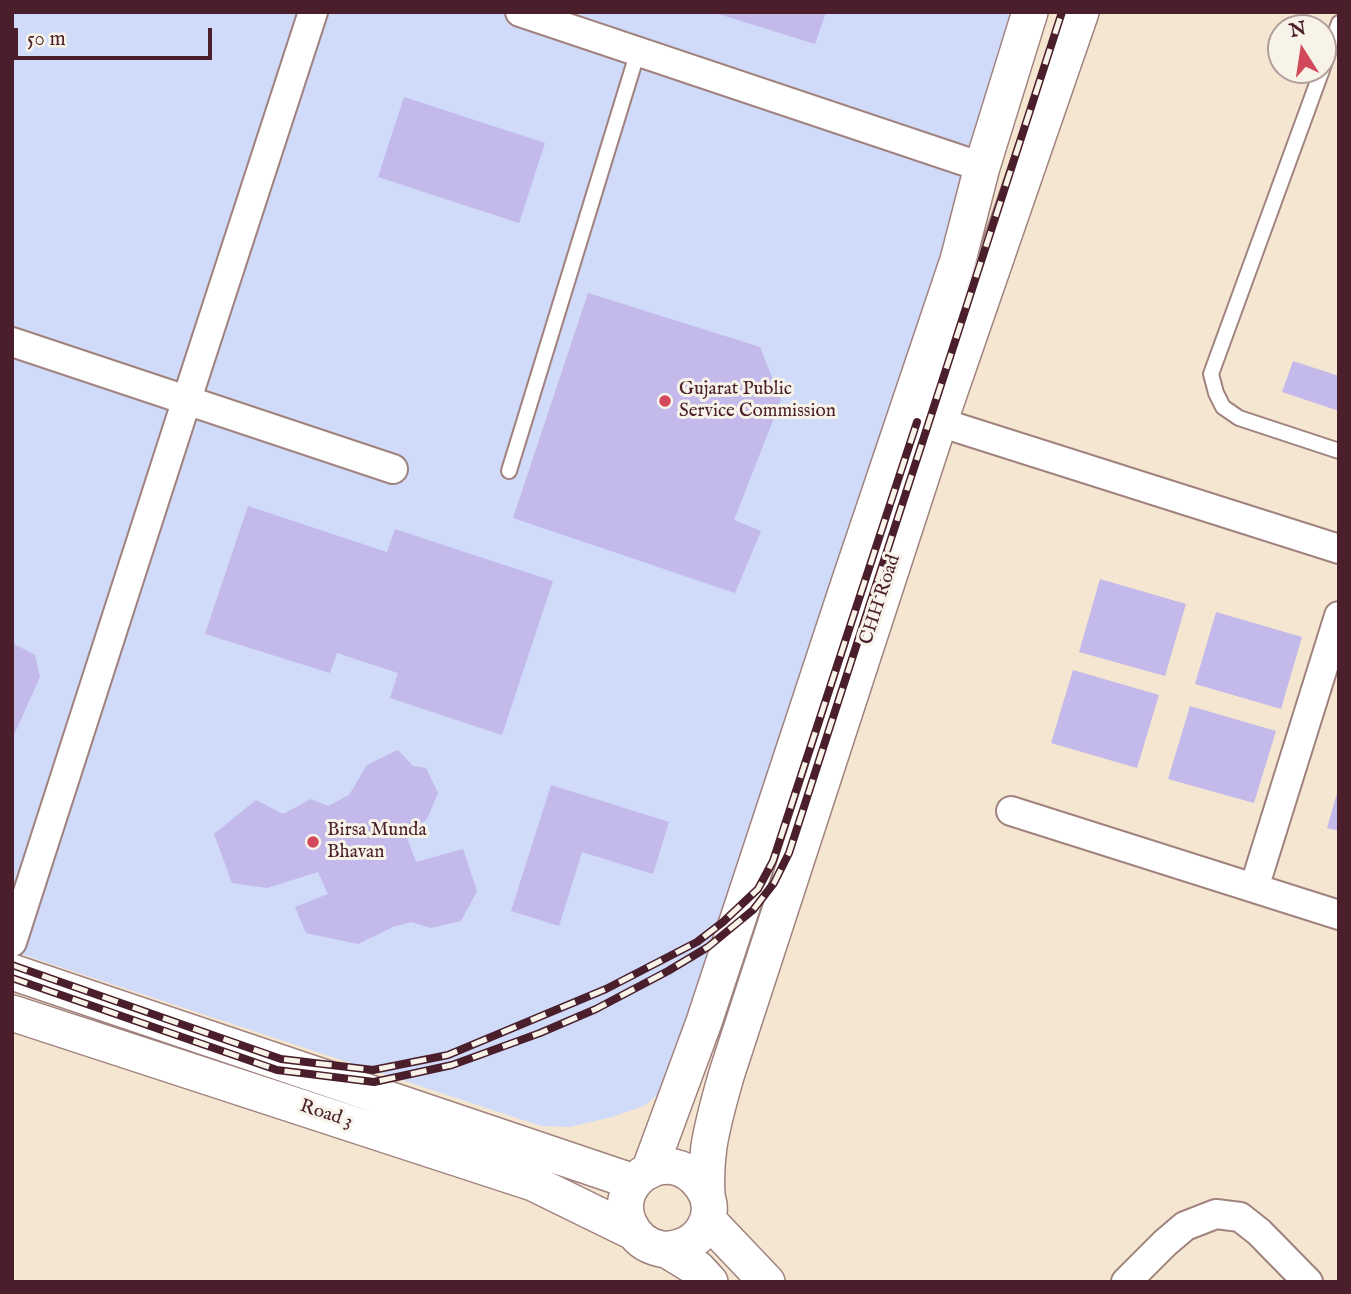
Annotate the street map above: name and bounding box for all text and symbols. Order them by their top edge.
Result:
scale bar [18,14,215,58]
north arrow [1267,14,1337,84]
text: N [1288,17,1309,44]
text: 50 m [27,26,66,53]
place label: Gujarat Public Service Commission [679,379,836,423]
marker: Gujarat Public Service Commission [657,393,673,409]
street label: CHH Road [856,552,906,648]
place label: Birsa Munda Bhavan [327,820,427,864]
marker: Birsa Munda Bhavan [305,834,321,850]
street label: Road 3 [297,1096,355,1134]

